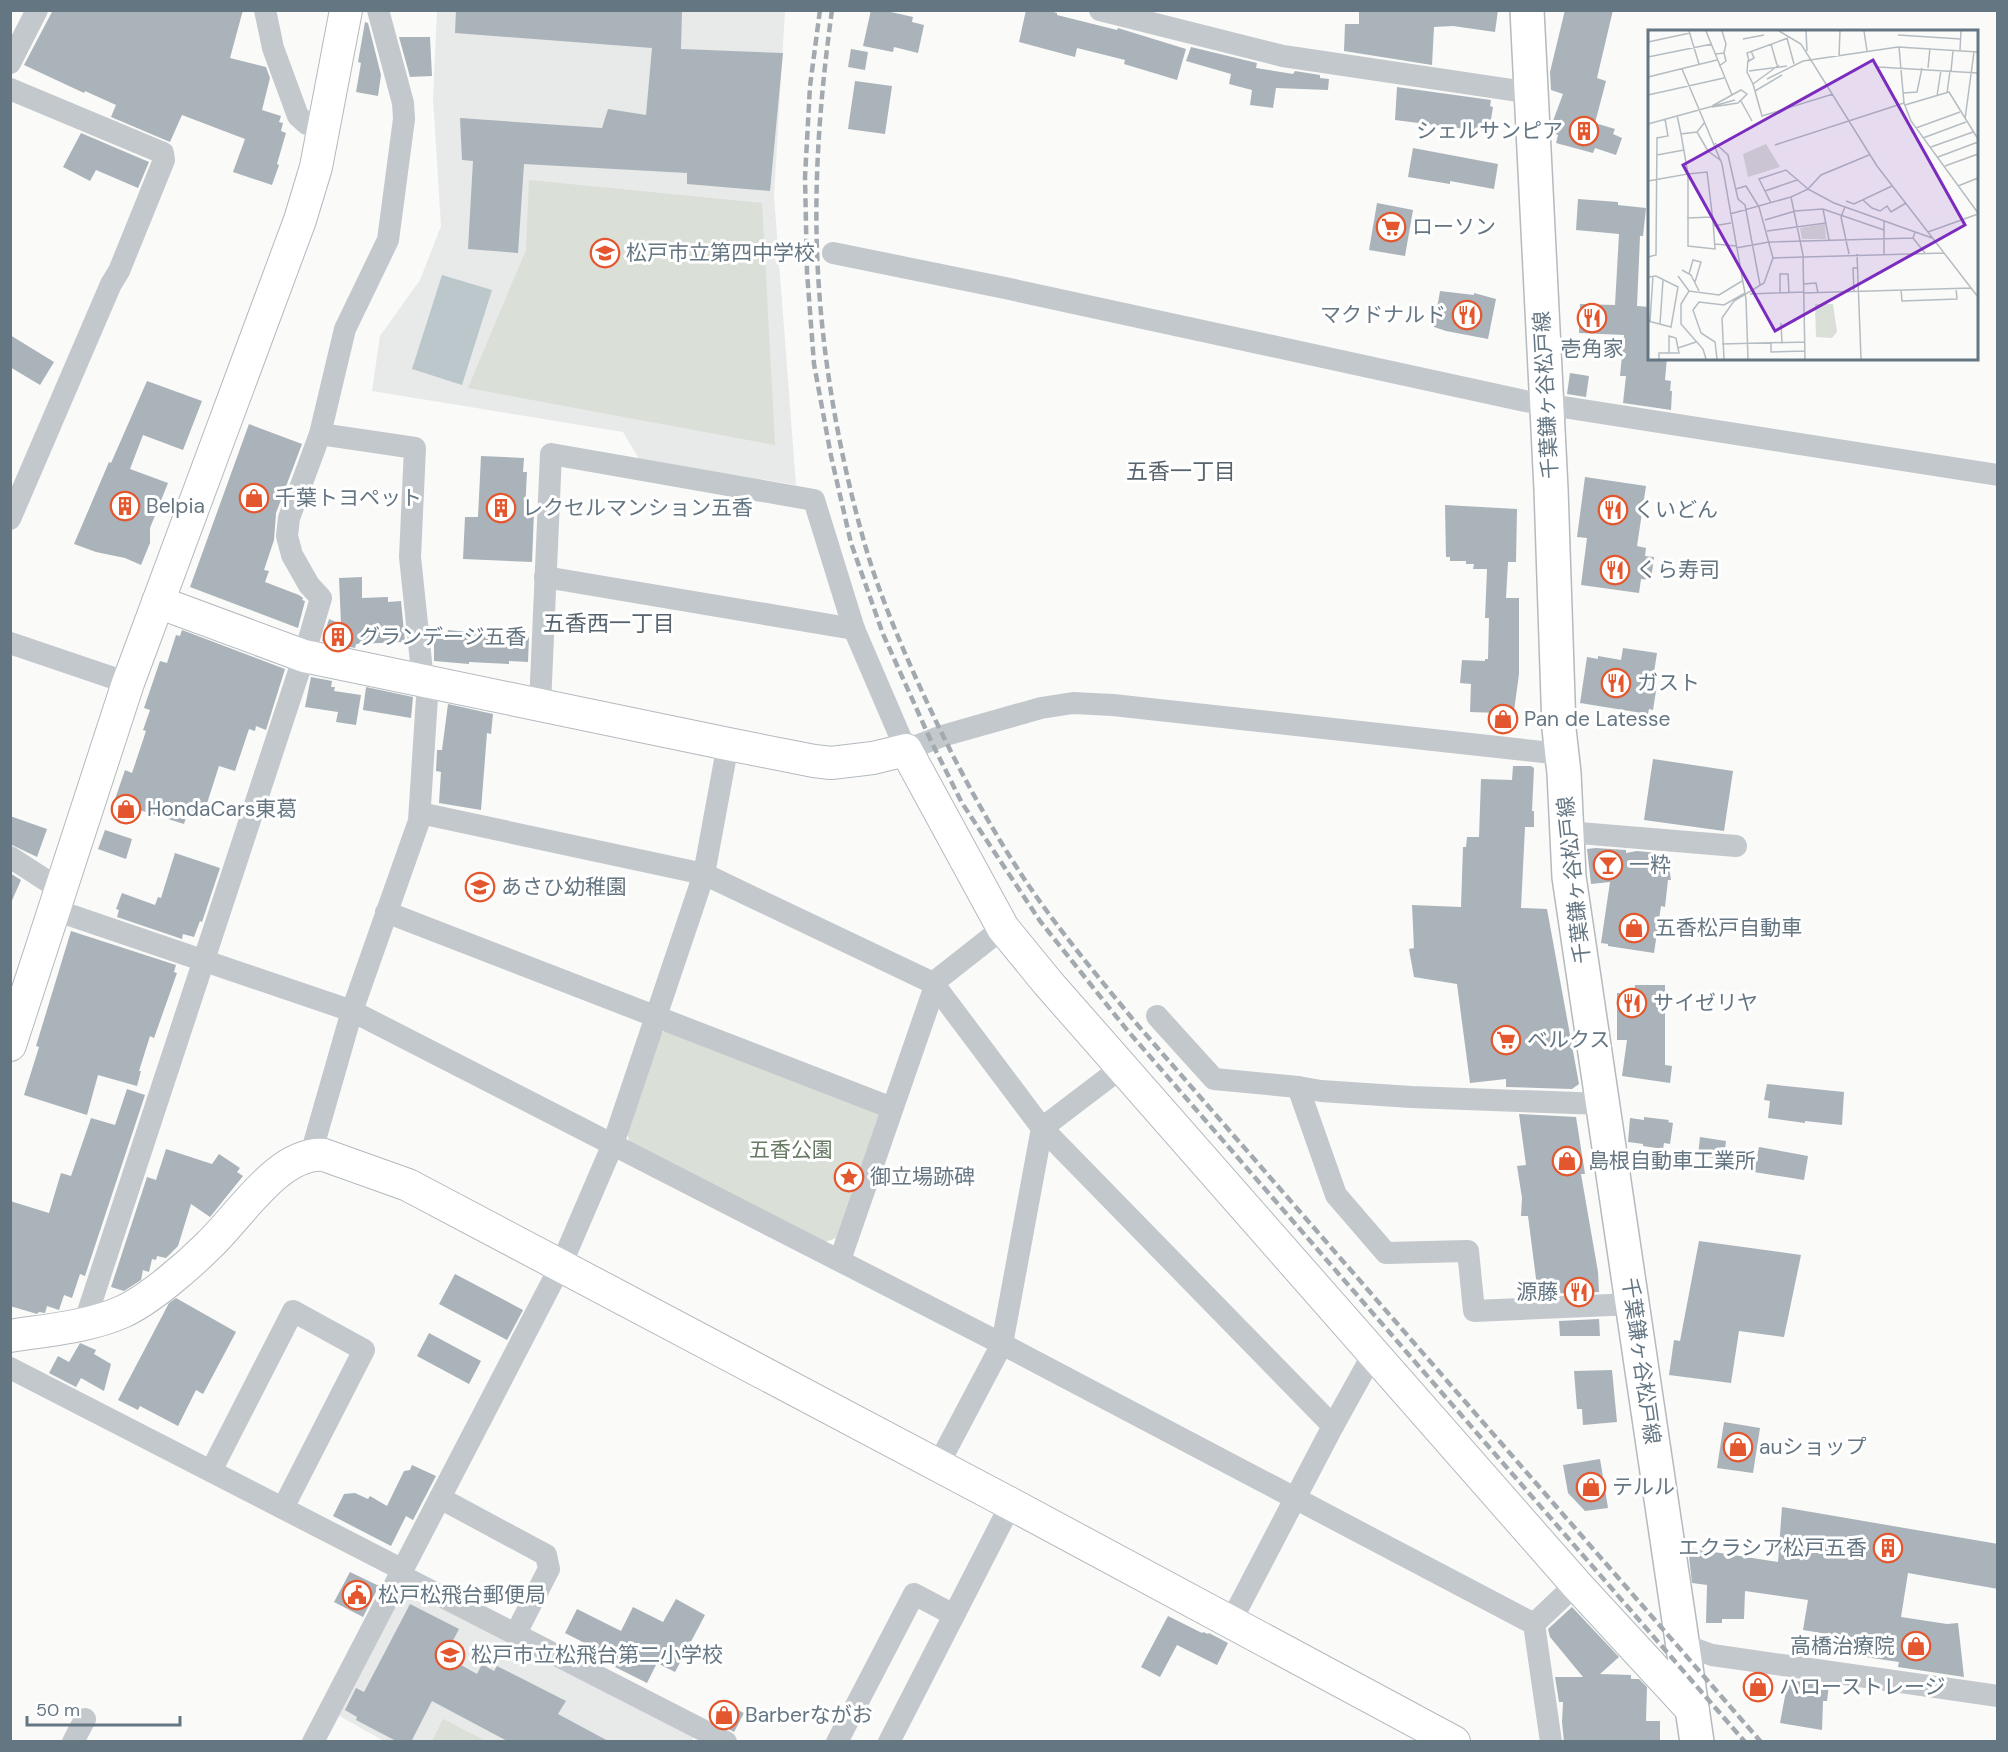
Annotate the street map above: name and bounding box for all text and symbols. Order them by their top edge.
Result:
inset map [1648,30,1978,360]
building icon: シェルサンピア [1568,115,1600,147]
place label: シェルサンピア [1416,117,1563,145]
supermarket icon: ローソン [1375,211,1407,243]
place label: ローソン [1412,213,1496,241]
school or university icon: 松戸市立第四中学校 [589,237,621,269]
place label: 松戸市立第四中学校 [626,239,815,267]
restaurant icon: マクドナルド [1451,299,1483,331]
place label: マクドナルド [1320,301,1446,329]
restaurant icon: 壱角家 [1576,302,1608,334]
street label: 千葉鎌ヶ谷松戸線 [1528,310,1564,480]
place label: 壱角家 [1561,335,1624,363]
district label: 五香一丁目 [1126,457,1236,486]
shop icon: 千葉トヨペット [238,482,270,514]
place label: 千葉トヨペット [275,484,422,512]
building icon: Belpia [109,490,141,522]
place label: Belpia [146,492,205,520]
building icon: レクセルマンション五香 [485,492,517,524]
place label: レクセルマンション五香 [522,494,753,522]
restaurant icon: くいどん [1597,494,1629,526]
place label: くいどん [1634,496,1718,524]
restaurant icon: くら寿司 [1599,554,1631,586]
place label: くら寿司 [1636,556,1720,584]
district label: 五香西一丁目 [543,609,675,638]
building icon: グランデージ五香 [322,621,354,653]
place label: グランデージ五香 [359,623,527,651]
restaurant icon: ガスト [1600,667,1632,699]
place label: ガスト [1637,669,1700,697]
shop icon: Pan de Latesse [1487,703,1519,735]
place label: Pan de Latesse [1524,705,1671,733]
shop icon: HondaCars東葛 [110,793,142,825]
place label: HondaCars東葛 [147,795,297,823]
street label: 千葉鎌ヶ谷松戸線 [1551,795,1597,965]
bar icon: 一粋 [1592,849,1624,881]
place label: 一粋 [1629,851,1671,879]
school or university icon: あさひ幼稚園 [464,871,496,903]
place label: あさひ幼稚園 [501,873,627,901]
shop icon: 五香松戸自動車 [1618,912,1650,944]
place label: 五香松戸自動車 [1655,914,1802,942]
restaurant icon: サイゼリヤ [1616,987,1648,1019]
place label: サイゼリヤ [1653,989,1758,1017]
supermarket icon: ベルクス [1490,1024,1522,1056]
place label: ベルクス [1527,1026,1610,1054]
park label: 五香公園 [749,1136,833,1164]
shop icon: 島根自動車工業所 [1551,1145,1583,1177]
place label: 島根自動車工業所 [1588,1147,1756,1175]
place icon: 御立場跡碑 [833,1161,865,1193]
place label: 御立場跡碑 [870,1163,975,1191]
restaurant icon: 源藤 [1563,1276,1595,1308]
street label: 千葉鎌ヶ谷松戸線 [1615,1276,1667,1446]
place label: 源藤 [1516,1278,1558,1306]
shop icon: auショップ [1722,1431,1754,1463]
place label: auショップ [1759,1433,1866,1461]
shop icon: テルル [1575,1471,1607,1503]
place label: テルル [1612,1473,1675,1501]
building icon: エクラシア松戸五香 [1872,1532,1904,1564]
place label: エクラシア松戸五香 [1678,1534,1867,1562]
public building icon: 松戸松飛台郵便局 [341,1579,373,1611]
place label: 松戸松飛台郵便局 [378,1581,546,1609]
shop icon: 高橋治療院 [1900,1630,1932,1662]
place label: 高橋治療院 [1790,1632,1895,1660]
school or university icon: 松戸市立松飛台第二小学校 [434,1639,466,1671]
place label: 松戸市立松飛台第二小学校 [471,1641,723,1669]
shop icon: ハローストレージ [1742,1671,1774,1703]
place label: ハローストレージ [1779,1673,1946,1701]
scale bar [27,1689,180,1727]
text: 50 m [36,1698,80,1722]
shop icon: Barberながお [708,1699,740,1731]
place label: Barberながお [745,1701,873,1729]

